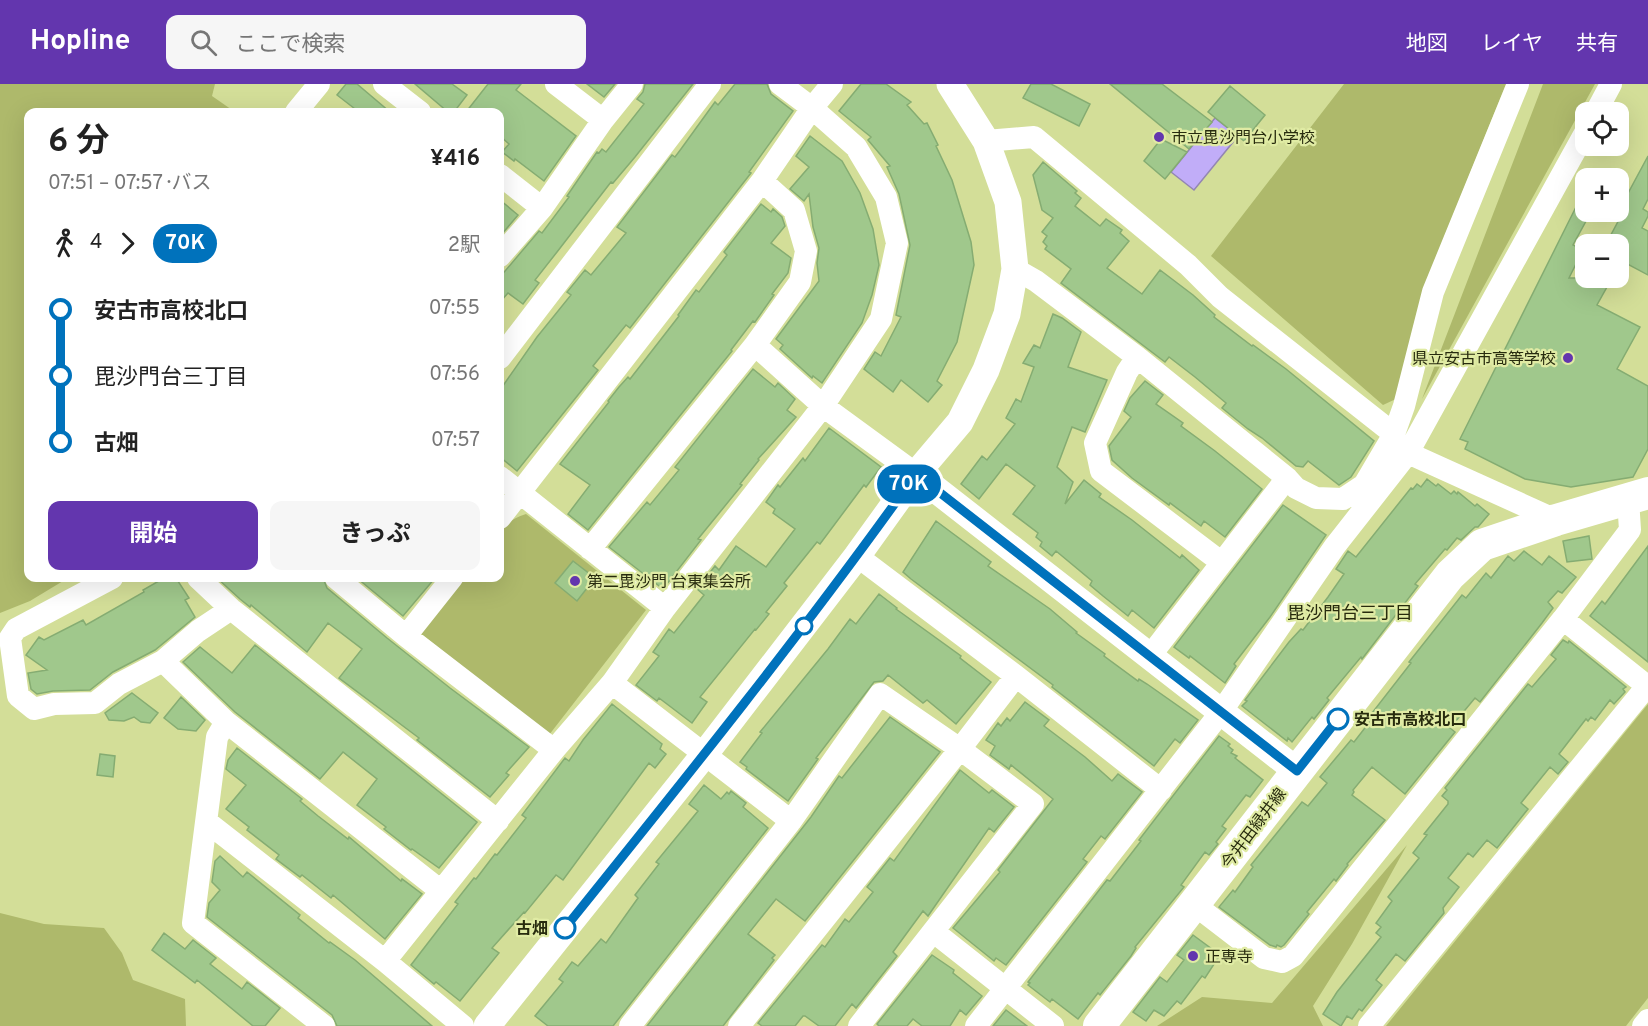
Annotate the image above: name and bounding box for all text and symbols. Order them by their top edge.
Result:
search box [166,15,586,69]
text: Hopline [30,24,130,60]
icon: search [187,26,220,59]
text: 地図 [1406,31,1448,58]
text: レイヤ [1481,31,1543,58]
text: 共有 [1576,31,1618,58]
text: ここで検索 [235,32,345,59]
map controls [1575,102,1629,288]
button: locate [1575,102,1629,156]
text: 6 分 [48,122,110,164]
place label: 市立毘沙門台小学校 [1171,129,1315,149]
marker: 市立毘沙門台小学校 [1152,130,1166,144]
text: ¥416 [430,146,480,173]
button: + [1575,168,1629,222]
text: 07:51 – 07:57 · バス [48,171,212,197]
icon: walk [48,227,81,260]
icon: forward [111,227,144,260]
text: 4 [90,230,102,256]
text: 70K [165,230,205,257]
text: 2駅 [448,233,480,259]
button: − [1575,234,1629,288]
text: 07:55 [429,296,480,322]
text: 安古市高校北口 [94,299,248,326]
place label: 県立安古市高等学校 [1412,350,1556,370]
marker: 県立安古市高等学校 [1561,351,1575,365]
text: 07:56 [429,362,480,388]
text: 毘沙門台三丁目 [94,365,248,392]
text: 07:57 [431,428,480,454]
text: 古畑 [94,431,138,458]
line badge: 70K [874,464,944,504]
text: 70K [889,471,929,498]
button: 開始 [48,501,258,570]
button: きっぷ [270,501,480,570]
place label: 第二毘沙門 台東集会所 [587,573,751,593]
marker: 第二毘沙門 台東集会所 [568,574,582,588]
district label: 毘沙門台三丁目 [1287,603,1413,626]
unlabelled marker [795,617,813,635]
marker: 安古市高校北口 [1327,708,1349,730]
place label: 安古市高校北口 [1354,711,1466,731]
street label: 今井田緑井線 [1218,785,1291,874]
marker: 古畑 [554,917,576,939]
place label: 古畑 [516,920,548,940]
place label: 正専寺 [1205,948,1253,968]
marker: 正専寺 [1186,949,1200,963]

